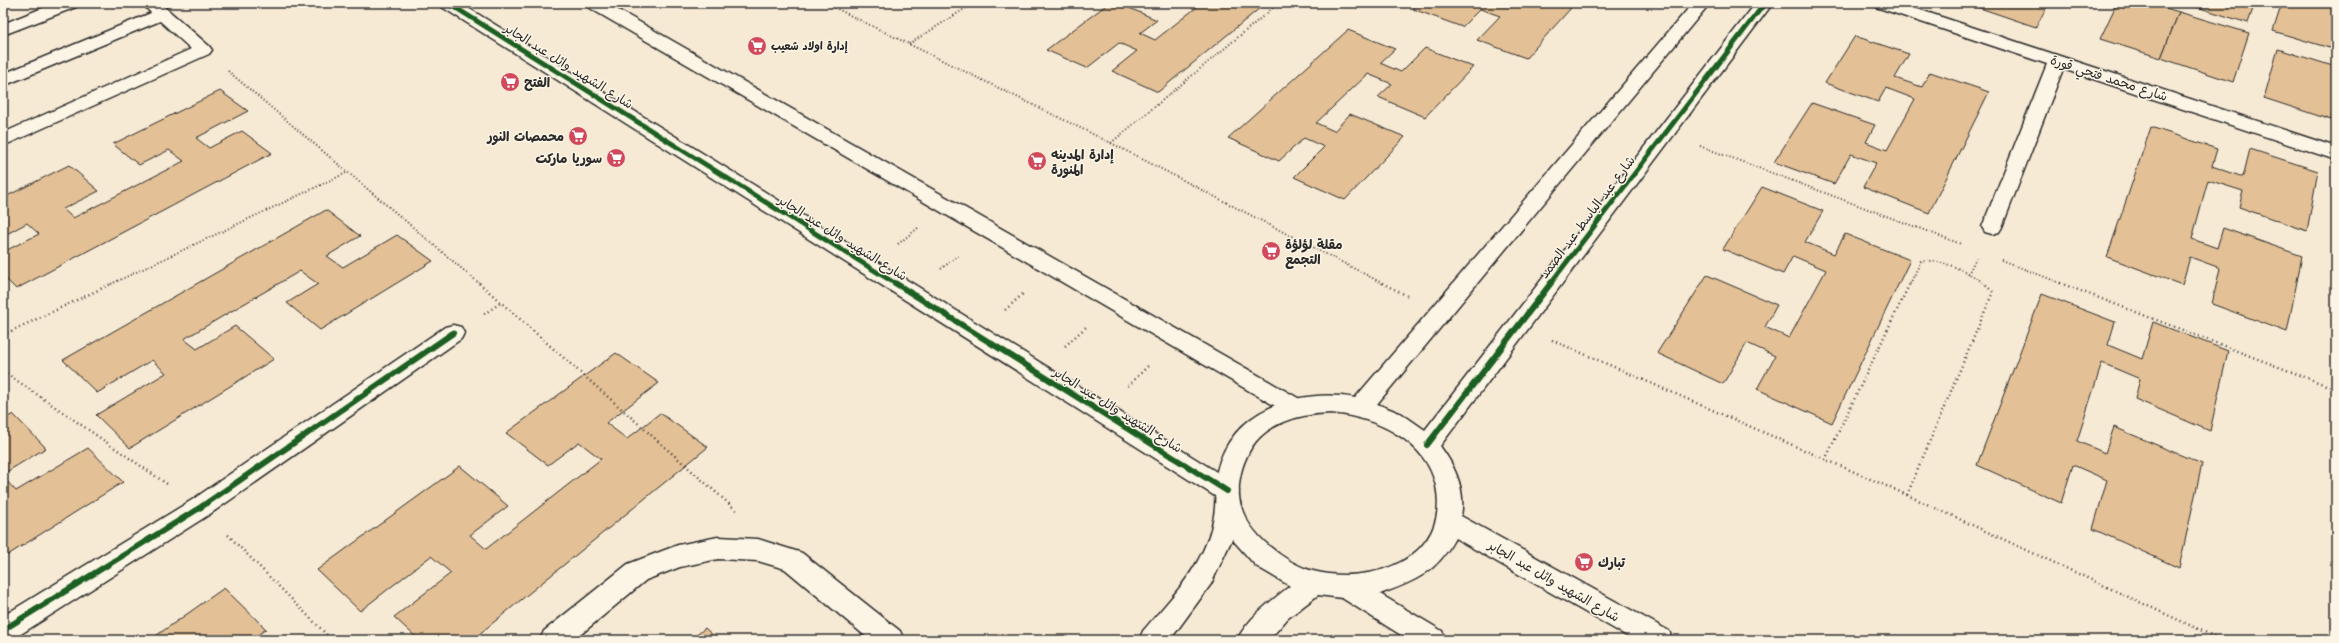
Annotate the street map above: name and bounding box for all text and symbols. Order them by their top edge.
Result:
street label: شارع الشهيد وائل عبد الجابر [500,20,636,113]
supermarket icon: إدارة اولاد شعيب [746,35,768,57]
place label: إدارة اولاد شعيب [771,40,848,54]
street label: شارع محمد فتحي قورة [2047,52,2169,108]
supermarket icon: الفتح [499,71,521,93]
place label: الفتح [524,75,550,91]
supermarket icon: محمصات النور [567,125,589,147]
place label: محمصات النور [487,129,564,146]
supermarket icon: سوريا ماركت [605,147,627,169]
place label: إدارة المدينه المنورة [1051,147,1114,179]
supermarket icon: إدارة المدينه المنورة [1026,150,1048,172]
place label: سوريا ماركت [535,151,602,167]
street label: شارع عبد الباسط عبد الصمد [1536,153,1639,282]
street label: شارع الشهيد وائل عبد الجابر [774,192,910,285]
place label: مقلة لؤلؤة التجمع [1285,237,1343,269]
supermarket icon: مقلة لؤلؤة التجمع [1260,240,1282,262]
street label: شارع الشهيد وائل عبد الجابر [1049,364,1185,457]
street label: شارع الشهيد وائل عبد الجابر [1484,537,1622,626]
supermarket icon: تبارك [1573,551,1595,573]
place label: تبارك [1598,555,1626,571]

